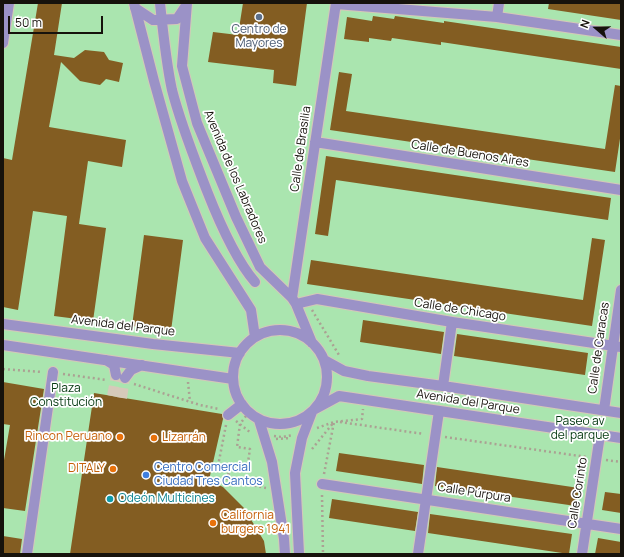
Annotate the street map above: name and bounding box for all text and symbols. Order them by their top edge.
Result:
scale bar [10,8,105,34]
north arrow [576,8,616,48]
marker: Centro de Mayores [254,12,264,22]
text: 50 m [15,14,42,31]
text: N [576,17,593,30]
place label: Centro de Mayores [231,23,287,51]
street label: Calle de Brasilia [288,105,314,193]
street label: Avenida de los Labradores [200,108,270,246]
street label: Calle de Buenos Aires [410,138,530,170]
street label: Calle de Chicago [413,296,507,324]
street label: Calle de Caracas [585,301,613,395]
street label: Avenida del Parque [70,312,176,340]
park label: Plaza Constitución [30,382,102,410]
street label: Avenida del Parque [415,387,521,417]
park label: Paseo av del parque [551,415,609,443]
place label: Rincon Peruano [25,430,112,444]
place label: Lizarrán [162,431,206,445]
marker: Rincon Peruano [115,432,125,442]
marker: Lizarrán [149,433,159,443]
street label: Calle Corinto [565,456,591,530]
place label: Centro Comercial Ciudad Tres Cantos [154,461,263,489]
place label: DITALY [68,462,105,476]
marker: DITALY [108,464,118,474]
marker: Centro Comercial Ciudad Tres Cantos [141,470,151,480]
street label: Calle Púrpura [436,480,512,506]
place label: Odeón Multicines [118,492,215,506]
marker: Odeón Multicines [105,494,115,504]
place label: California burgers 1941 [221,509,290,537]
marker: California burgers 1941 [208,518,218,528]

